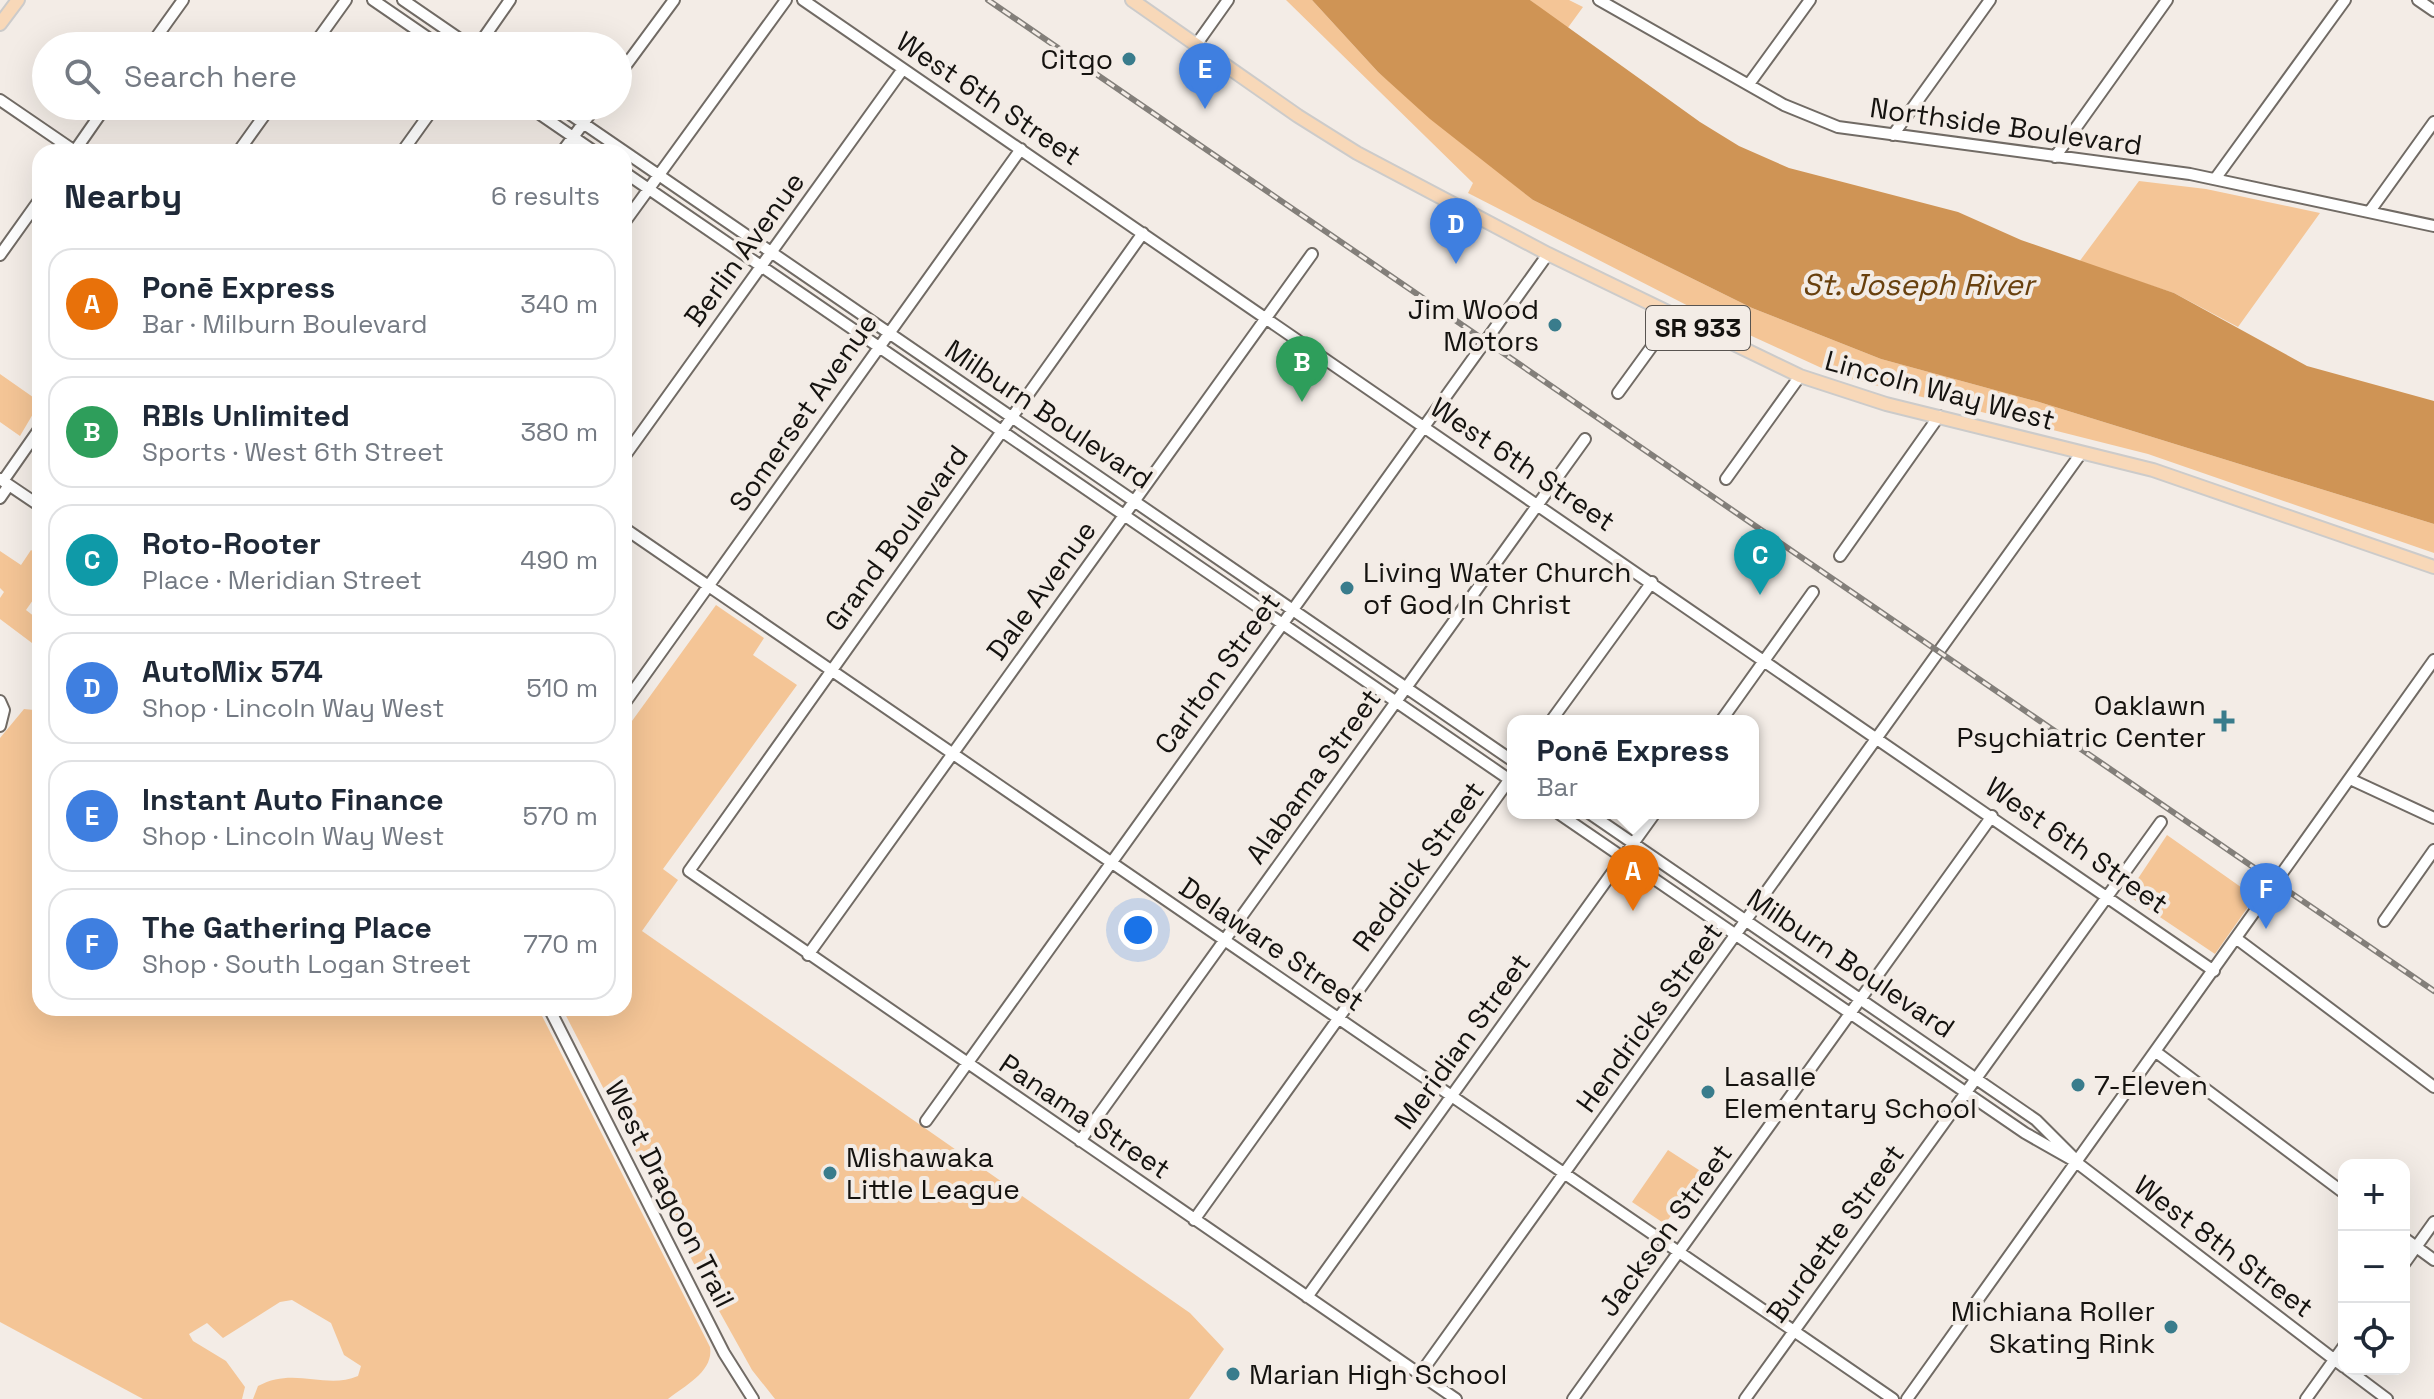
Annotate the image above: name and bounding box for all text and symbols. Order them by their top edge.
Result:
street label: West 6th Street [890,23,1088,173]
search box [32,32,632,120]
place label: Citgo [1041,41,1113,77]
pin: E [1179,43,1231,109]
marker: Citgo [1120,50,1138,68]
icon: search [60,54,104,98]
text: Search here [124,57,297,96]
street label: Northside Boulevard [1868,89,2144,163]
street label: Berlin Avenue [676,165,812,333]
text: Nearby [64,175,182,218]
text: 6 results [491,179,600,213]
pin: D [1430,198,1482,264]
water label: St. Joseph River [1802,265,2037,304]
text: Ponē Express [142,268,335,307]
text: A [84,287,100,321]
text: 340 m [520,287,598,321]
place label: Jim Wood Motors [1408,291,1539,359]
street label: Somerset Avenue [721,306,885,518]
road number: SR 933 [1646,306,1750,350]
text: Bar · Milburn Boulevard [142,307,428,341]
marker: Jim Wood Motors [1546,316,1564,334]
street label: Milburn Boulevard [938,331,1160,497]
pin: B [1276,336,1328,402]
street label: Lincoln Way West [1821,342,2059,438]
street label: West 6th Street [1424,389,1622,539]
text: RBIs Unlimited [142,396,350,435]
text: B [83,415,101,449]
text: 380 m [520,415,598,449]
text: Sports · West 6th Street [142,435,444,469]
street label: Grand Boulevard [816,438,976,638]
street label: Dale Avenue [978,513,1104,667]
text: Roto-Rooter [142,524,321,563]
pin: C [1734,529,1786,595]
text: C [84,543,100,577]
text: 490 m [520,543,598,577]
place label: Living Water Church of God In Christ [1363,554,1631,622]
text: Place · Meridian Street [142,563,422,597]
marker: Living Water Church of God In Christ [1338,579,1356,597]
street label: Carlton Street [1146,585,1288,761]
text: AutoMix 574 [142,652,323,691]
text: D [83,671,101,705]
text: 510 m [526,671,598,705]
street label: Alabama Street [1237,681,1389,871]
place label: Oaklawn Psychiatric Center [1957,687,2206,755]
text: Shop · Lincoln Way West [142,691,445,725]
marker: Oaklawn Psychiatric Center [2213,710,2235,732]
popup [1507,715,1759,819]
text: Ponē Express [1536,731,1730,770]
street label: West 6th Street [1979,769,2175,921]
text: Bar [1536,770,1578,804]
street label: Reddick Street [1344,774,1492,958]
text: Instant Auto Finance [142,780,444,819]
text: E [85,799,99,833]
text: 570 m [523,799,598,833]
text: Shop · Lincoln Way West [142,819,445,853]
pin: A [1607,845,1659,911]
pin: F [2240,863,2292,929]
street label: Delaware Street [1173,869,1371,1019]
street label: Milburn Boulevard [1740,880,1962,1046]
text: The Gathering Place [142,908,432,947]
your location [1118,910,1158,950]
street label: Hendricks Street [1568,915,1730,1119]
text: F [85,927,99,961]
text: 770 m [523,927,598,961]
street label: Meridian Street [1386,946,1538,1136]
text: Shop · South Logan Street [142,947,471,981]
street label: Panama Street [993,1045,1177,1187]
place label: Lasalle Elementary School [1724,1058,1977,1126]
place label: 7-Eleven [2094,1067,2208,1103]
street label: West Dragoon Trail [597,1074,743,1314]
marker: 7-Eleven [2069,1076,2087,1094]
marker: Lasalle Elementary School [1699,1083,1717,1101]
street label: Jackson Street [1590,1136,1740,1324]
street label: Burdette Street [1758,1137,1912,1329]
place label: Mishawaka Little League [846,1139,1020,1207]
map controls [2338,1159,2410,1375]
button: + [2338,1159,2410,1231]
marker: Mishawaka Little League [821,1164,839,1182]
street label: West 8th Street [2127,1167,2321,1325]
button: − [2338,1231,2410,1303]
place label: Michiana Roller Skating Rink [1951,1293,2155,1361]
button: locate [2338,1303,2410,1375]
marker: Michiana Roller Skating Rink [2162,1318,2180,1336]
place label: Marian High School [1249,1356,1507,1392]
marker: Marian High School [1224,1365,1242,1383]

